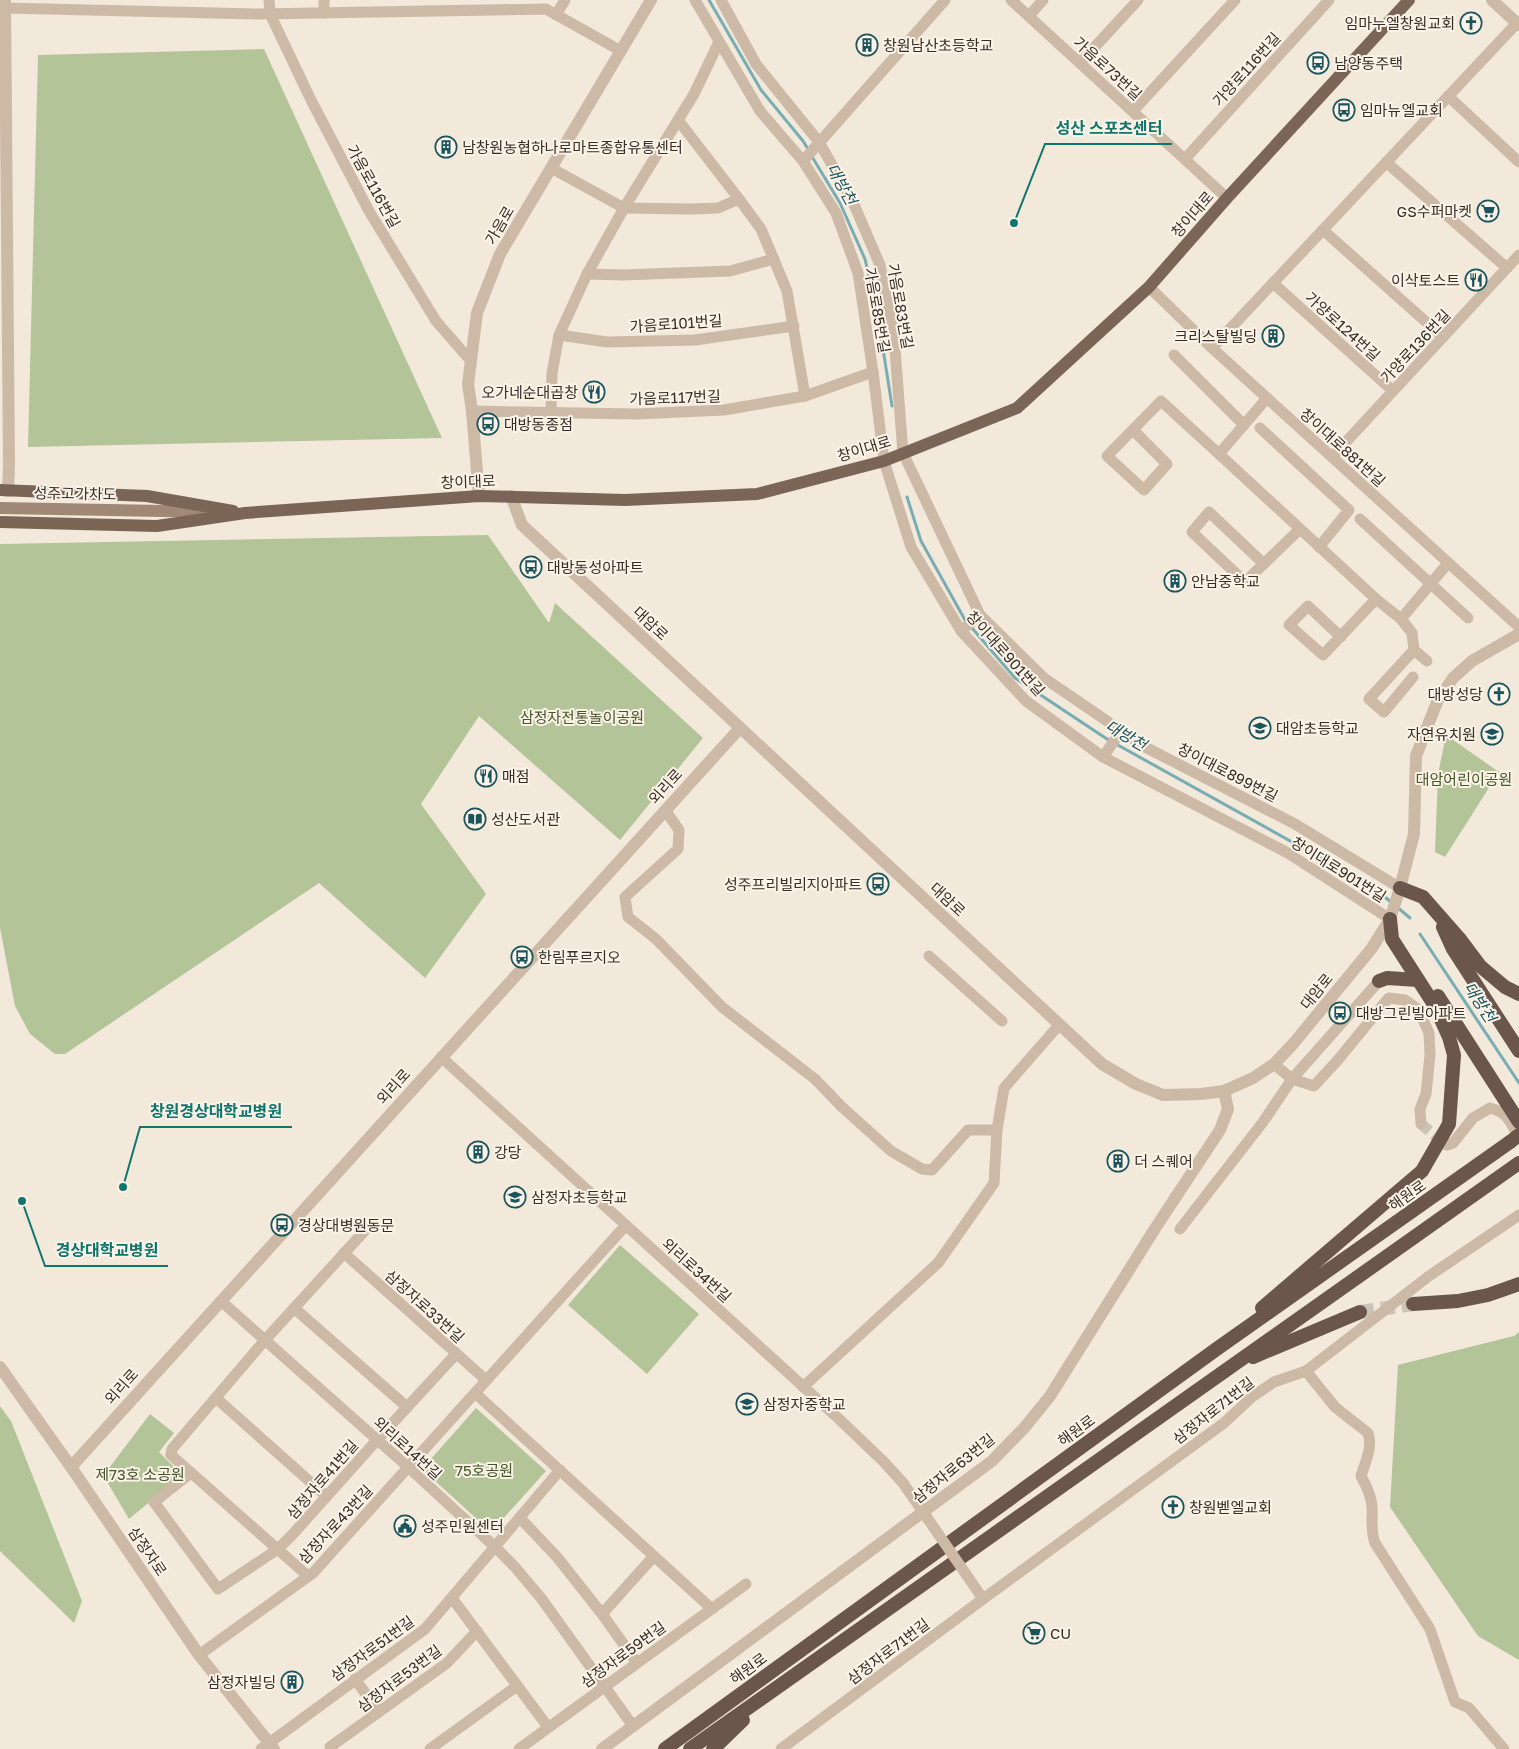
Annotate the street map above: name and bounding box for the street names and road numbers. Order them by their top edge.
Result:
street label: 가양로116번길 [1208,29,1284,109]
street label: 가음로73번길 [1070,33,1146,103]
street label: 가음로116번길 [344,141,404,231]
street label: 창이대로 [1167,187,1217,241]
street label: 가음로 [481,203,517,247]
street label: 가음로83번길 [885,262,917,350]
street label: 가음로85번길 [862,266,894,354]
street label: 가양로124번길 [1302,288,1384,364]
street label: 가양로136번길 [1376,305,1454,387]
street label: 가음로101번길 [629,311,723,335]
street label: 가음로117번길 [629,386,721,408]
street label: 창이대로881번길 [1297,404,1389,490]
street label: 창이대로 [835,431,893,465]
street label: 창이대로 [440,471,496,491]
street label: 성주고가차도 [33,483,117,503]
street label: 대암로 [630,602,672,644]
street label: 창이대로901번길 [963,607,1049,699]
street label: 창이대로899번길 [1175,739,1281,805]
street label: 외리로 [644,765,686,807]
street label: 창이대로901번길 [1288,833,1390,905]
street label: 대암로 [927,878,969,920]
street label: 대암로 [1296,969,1336,1013]
street label: 외리로 [372,1065,414,1107]
street label: 해원로 [1385,1176,1429,1214]
street label: 외리로34번길 [659,1234,735,1306]
street label: 삼정자로33번길 [382,1266,468,1346]
street label: 외리로 [100,1365,142,1407]
street label: 삼정자로71번길 [1169,1373,1257,1447]
street label: 해원로 [1054,1411,1098,1449]
street label: 외리로14번길 [370,1413,446,1483]
street label: 삼정자로63번길 [908,1429,998,1507]
street label: 삼정자로41번길 [283,1436,361,1522]
street label: 삼정자로43번길 [294,1481,376,1567]
street label: 삼정자로 [125,1523,171,1579]
street label: 삼정자로51번길 [327,1612,417,1684]
street label: 삼정자로71번길 [843,1614,933,1688]
street label: 삼정자로59번길 [577,1617,669,1691]
street label: 삼정자로53번길 [354,1641,444,1715]
street label: 해원로 [726,1649,770,1687]

